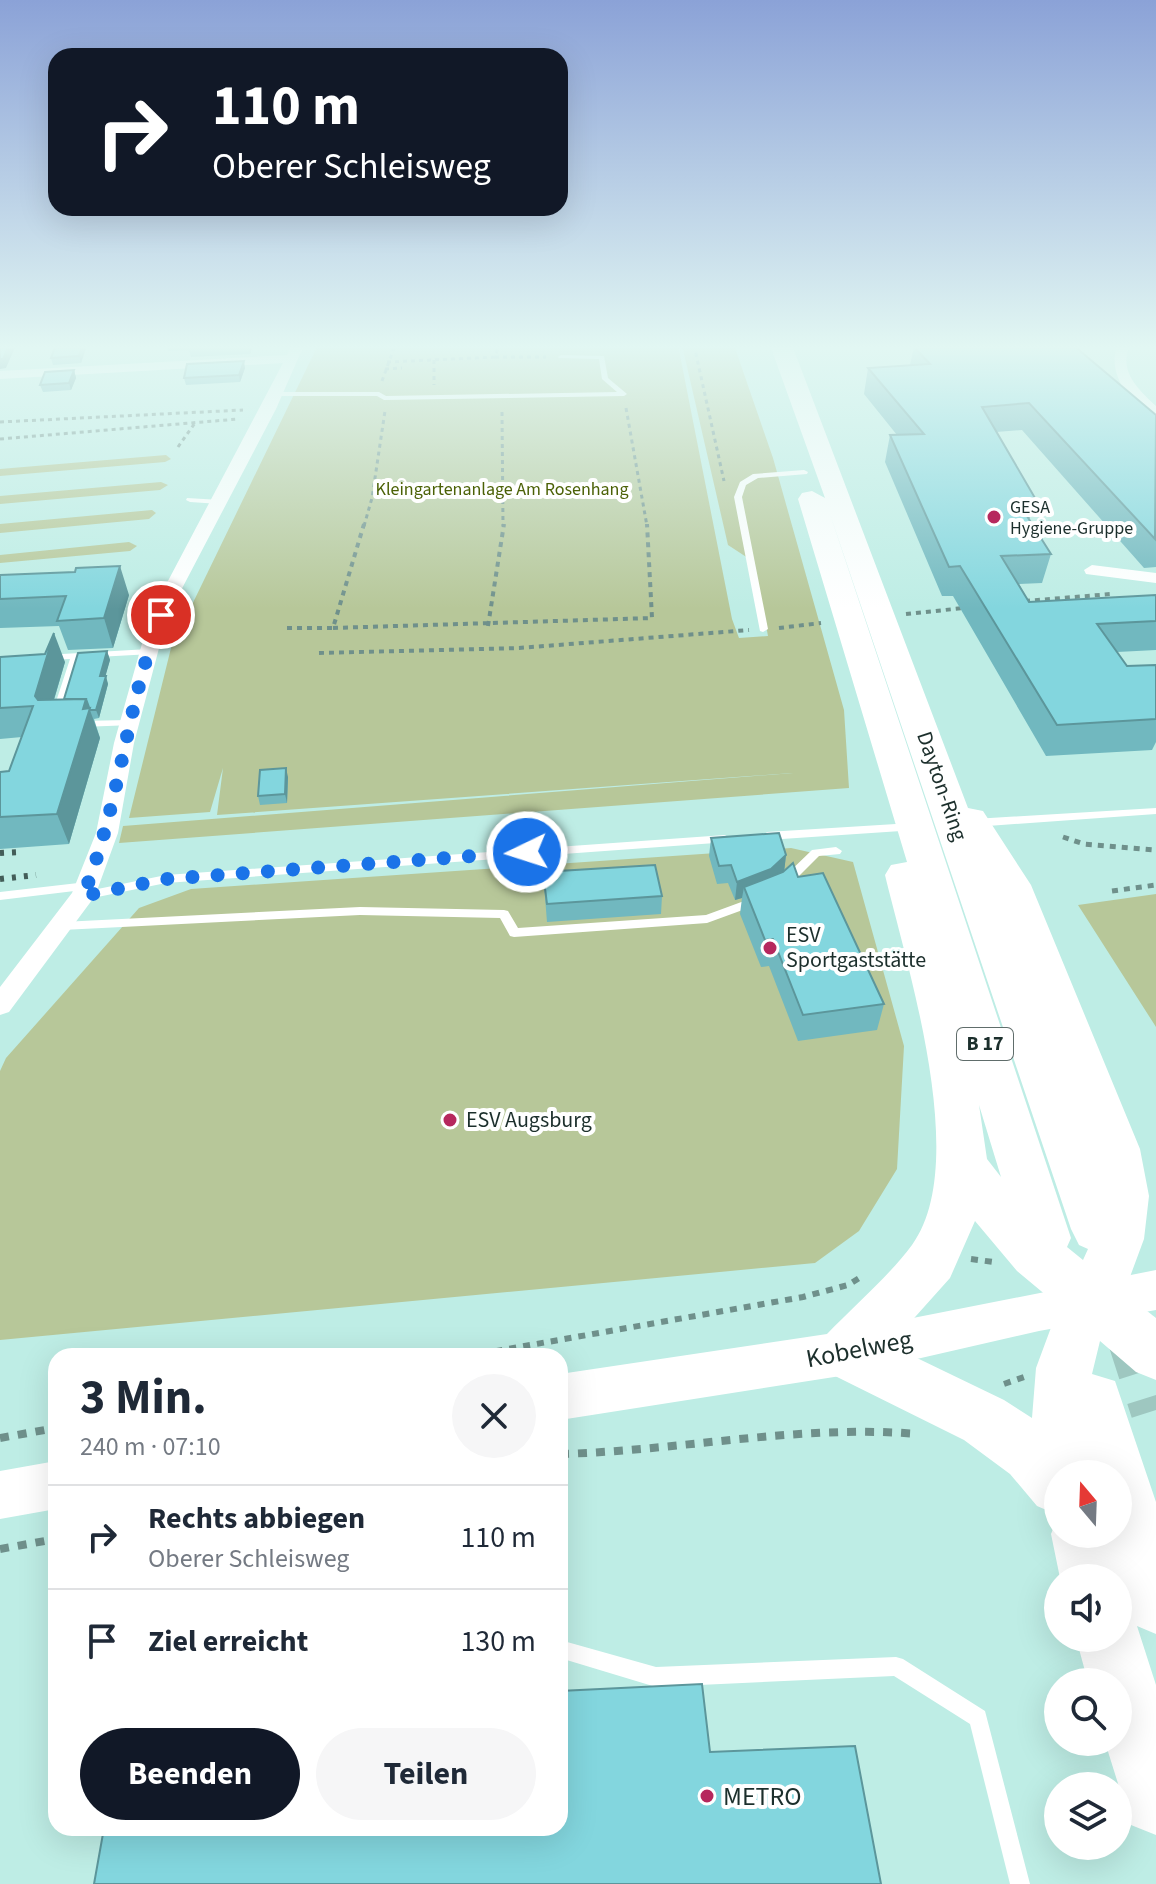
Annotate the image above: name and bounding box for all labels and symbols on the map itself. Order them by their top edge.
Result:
park label: Kleingartenanlage Am Rosenhang [375,477,629,502]
place label: GESA Hygiene-Gruppe [1010,495,1133,541]
marker: GESA Hygiene-Gruppe [985,508,1003,526]
pin [127,581,195,649]
street label: Dayton-Ring [908,727,976,845]
position arrow [485,810,569,894]
place label: ESV Sportgaststätte [786,919,926,976]
marker: ESV Sportgaststätte [761,939,779,957]
road number: B 17 [957,1028,1013,1060]
place label: ESV Augsburg [466,1104,592,1136]
marker: ESV Augsburg [441,1111,459,1129]
street label: Kobelweg [803,1321,915,1377]
north arrow [1044,1460,1132,1548]
place label: METRO [723,1778,802,1815]
marker: METRO [698,1787,716,1805]

